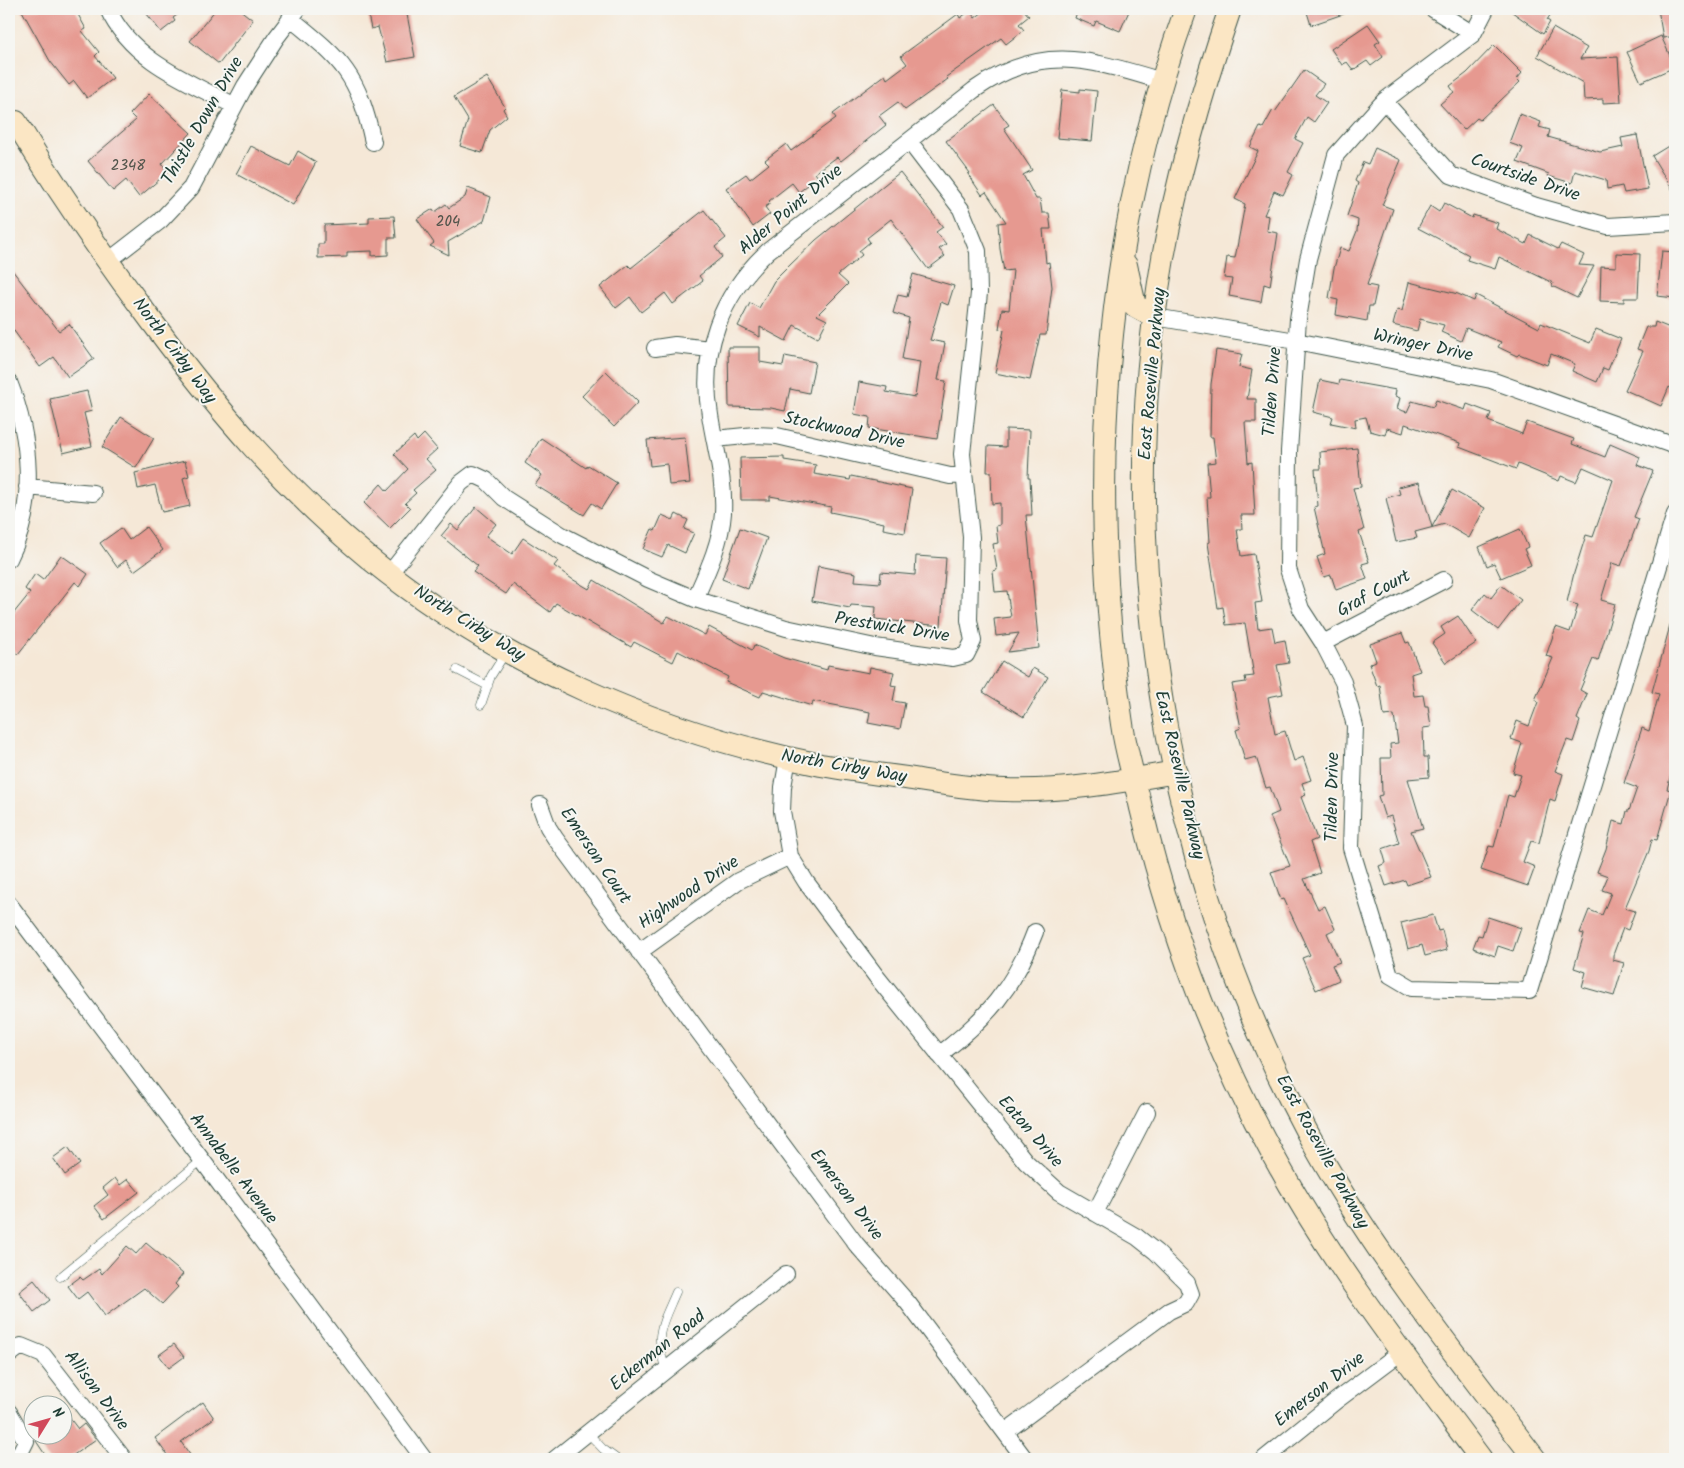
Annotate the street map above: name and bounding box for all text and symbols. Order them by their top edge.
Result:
street label: Thistle Down Drive [154,51,252,191]
street label: Courtside Drive [1466,146,1584,210]
house number: 2348 [111,154,146,178]
street label: Alder Point Drive [732,157,850,263]
house number: 204 [436,210,460,234]
street label: East Roseville Parkway [1131,286,1175,461]
street label: North Cirby Way [124,291,224,411]
street label: Wringer Drive [1370,321,1476,371]
street label: Tilden Drive [1255,346,1291,438]
street label: Stockwood Drive [781,404,907,458]
street label: Graf Court [1332,562,1417,626]
street label: North Cirby Way [407,578,531,670]
street label: Prestwick Drive [832,605,952,651]
street label: East Roseville Parkway [1145,688,1213,863]
street label: North Cirby Way [779,742,910,792]
street label: Tilden Drive [1318,752,1348,842]
street label: Emerson Court [552,801,639,911]
street label: Highwood Drive [633,848,745,938]
street label: East Roseville Parkway [1267,1069,1377,1235]
street label: Eaton Drive [990,1089,1070,1175]
street label: Annabelle Avenue [181,1107,285,1231]
street label: Emerson Drive [802,1143,890,1247]
street label: Eckerman Road [604,1302,713,1399]
street label: Allison Drive [56,1345,136,1437]
street label: Emerson Drive [1268,1345,1372,1435]
north arrow [22,1396,72,1446]
text: N [46,1403,69,1423]

